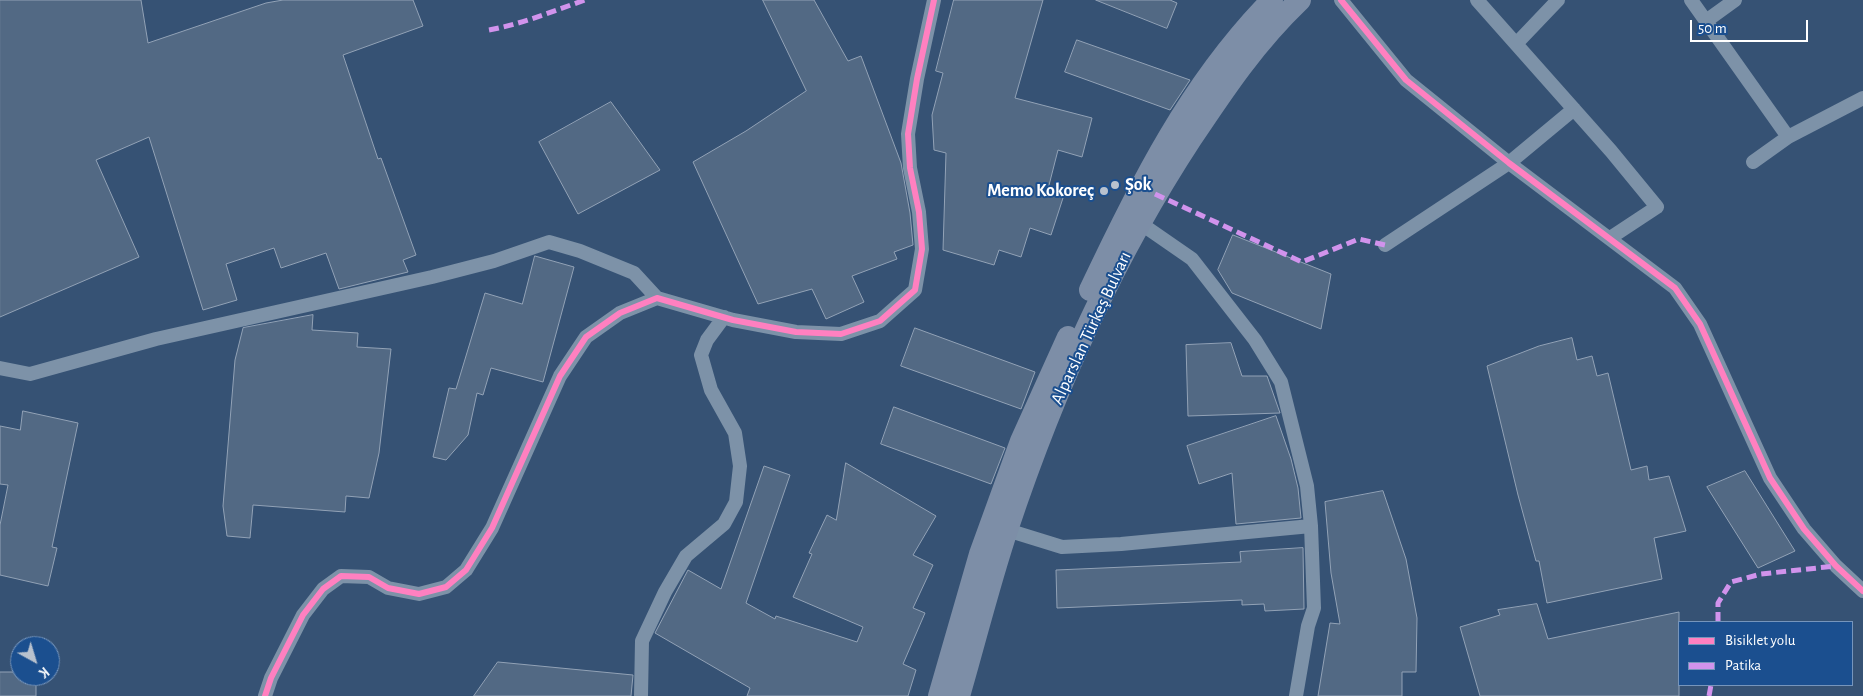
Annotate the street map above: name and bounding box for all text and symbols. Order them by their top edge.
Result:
scale bar [1693,10,1810,42]
text: 50 m [1698,21,1727,36]
place label: Şok [1125,174,1151,196]
marker: Şok [1109,179,1121,191]
place label: Memo Kokoreç [987,180,1094,202]
marker: Memo Kokoreç [1098,185,1110,197]
street label: Alparslan Türkeş Bulvarı [1046,248,1136,408]
legend [1678,621,1853,686]
text: Bisiklet yolu [1725,633,1796,648]
north arrow [10,636,60,686]
text: Patika [1725,658,1761,673]
text: K [36,664,51,680]

